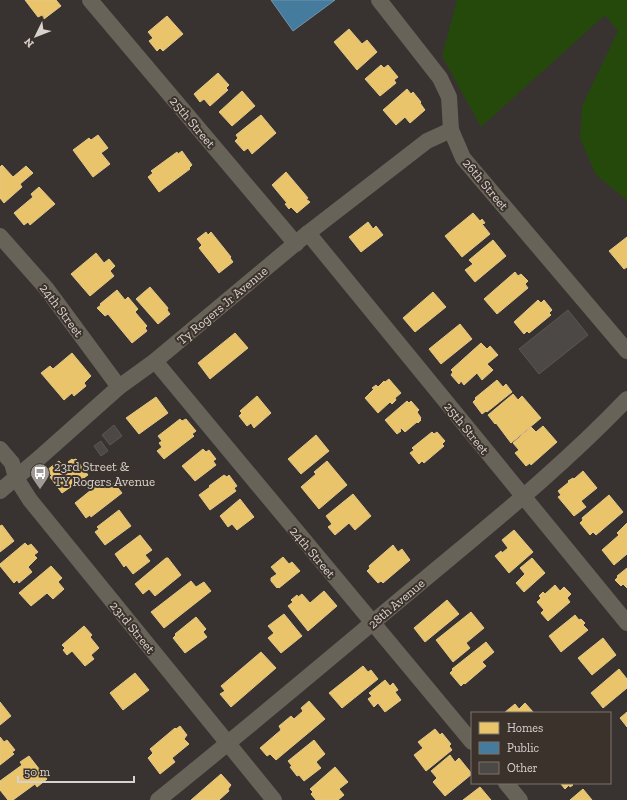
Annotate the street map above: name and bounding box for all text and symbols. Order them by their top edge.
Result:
north arrow [16,16,56,56]
text: N [21,35,37,50]
street label: 25th Street [167,94,219,151]
street label: 26th Street [460,155,512,213]
street label: Ty Rogers Jr Avenue [174,263,271,348]
street label: 24th Street [37,281,87,340]
street label: 25th Street [441,399,492,457]
place label: 23rd Street & TY Rogers Avenue [54,459,155,489]
bus stop icon: 23rd Street & TY Rogers Avenue [29,462,51,490]
street label: 24th Street [287,523,339,581]
street label: 28th Avenue [365,575,428,631]
street label: 23rd Street [107,598,158,657]
legend [471,712,611,784]
text: Homes [507,721,543,735]
text: Public [507,741,540,755]
scale bar [18,758,134,784]
text: Other [507,761,538,775]
text: 50 m [24,765,51,779]

